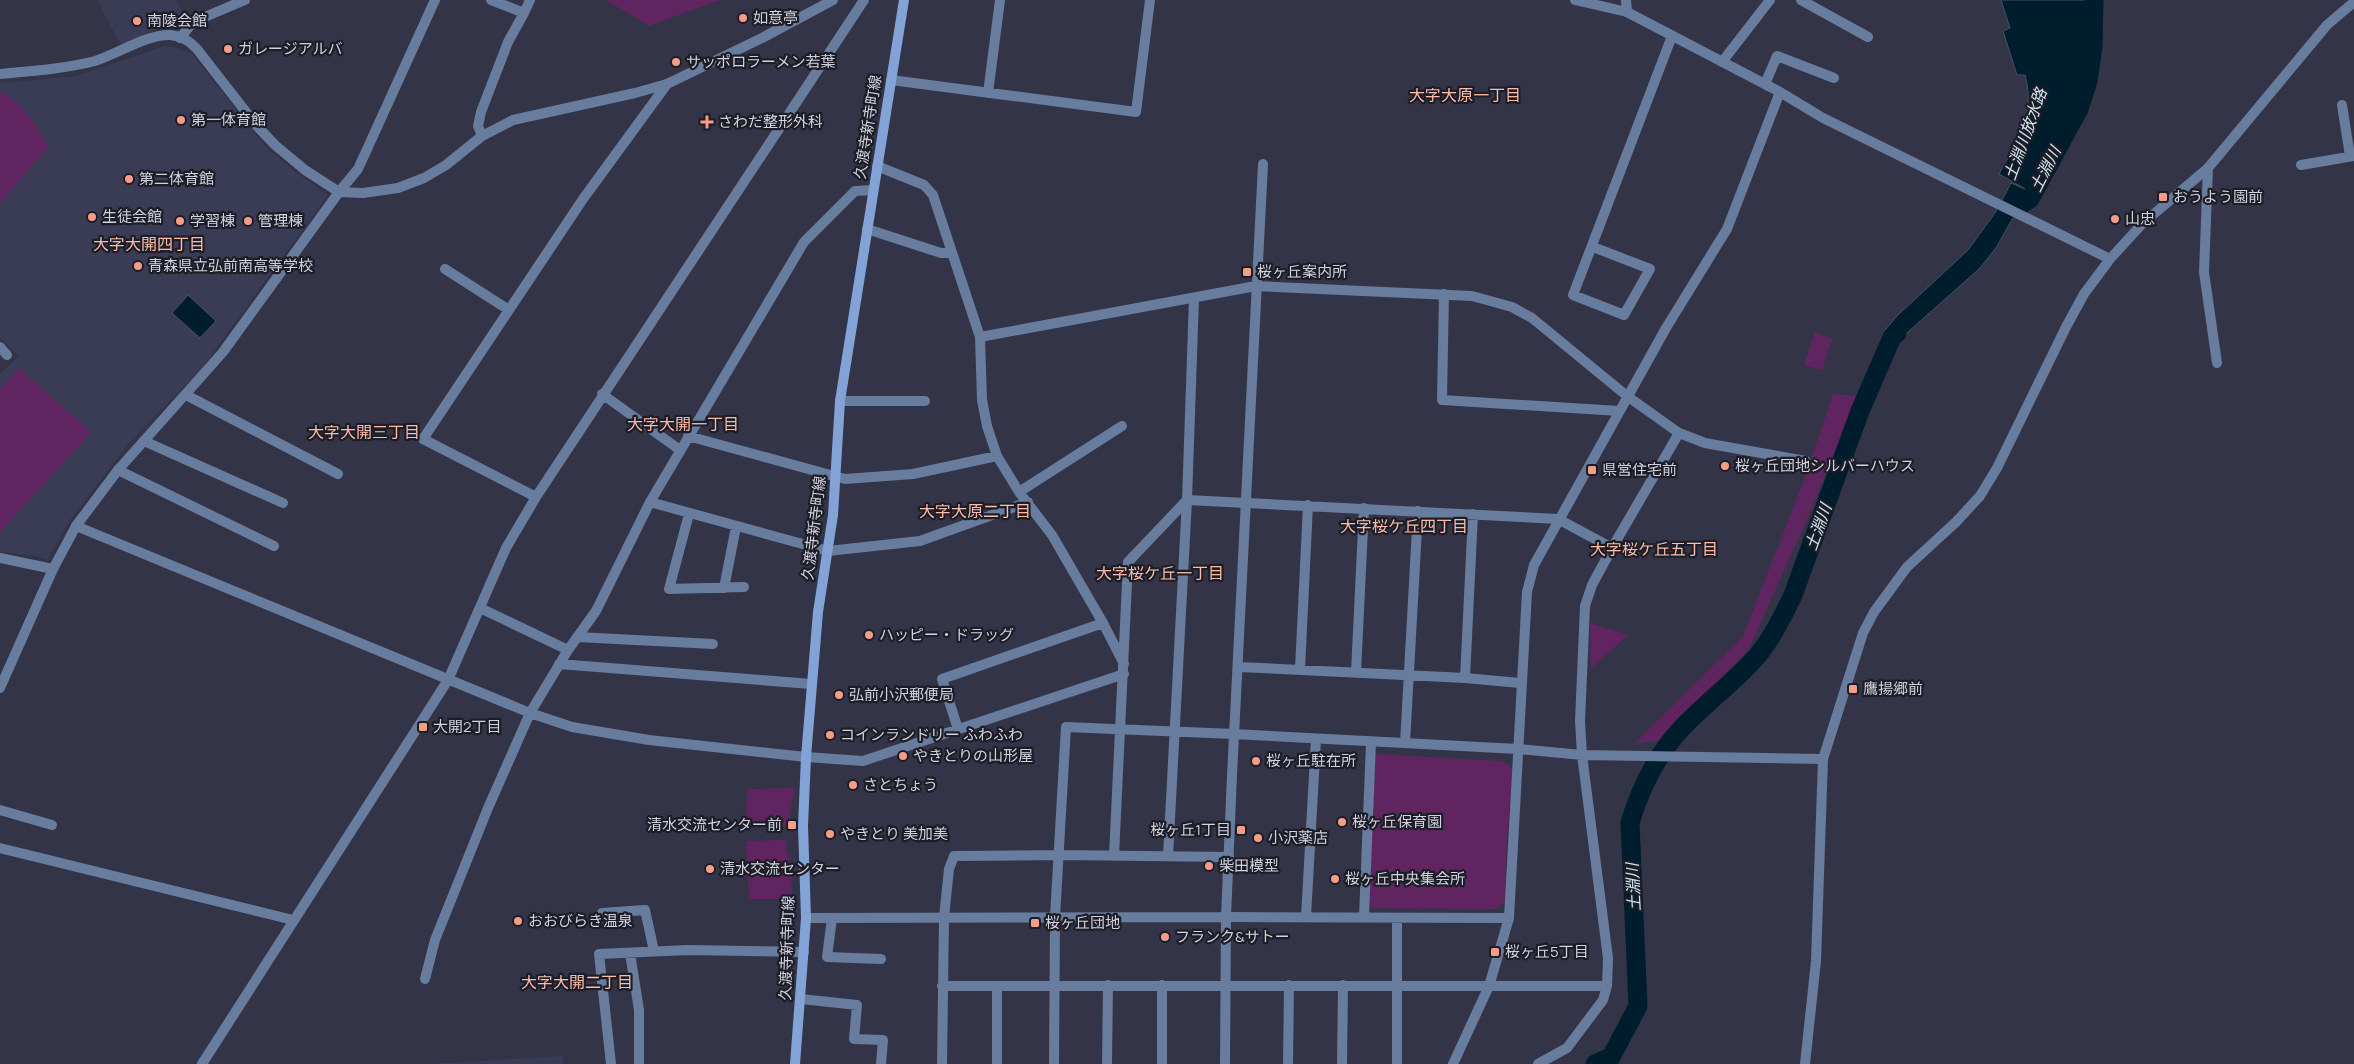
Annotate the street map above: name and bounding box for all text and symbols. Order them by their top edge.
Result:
place label: 如意亭 [753,7,798,28]
place label: 南陵会館 [147,10,207,31]
marker: 如意亭 [737,12,749,24]
marker: 南陵会館 [131,15,143,27]
place label: ガレージアルバ [238,38,343,59]
marker: ガレージアルバ [222,43,234,55]
place label: サッポロラーメン若葉 [686,51,835,72]
marker: サッポロラーメン若葉 [670,56,682,68]
street label: 久渡寺新寺町線 [849,73,886,180]
district label: 大字大原一丁目 [1409,84,1521,106]
water label: 土淵川放水路 [2000,86,2050,182]
place label: 第一体育館 [191,109,266,130]
place label: さわだ整形外科 [718,111,823,132]
marker: 第一体育館 [175,114,187,126]
marker: さわだ整形外科 [700,115,714,129]
water label: 土淵川 [2026,143,2064,195]
place label: 第二体育館 [139,168,214,189]
marker: 第二体育館 [123,173,135,185]
place label: おうよう園前 [2173,186,2263,207]
marker: おうよう園前 [2157,191,2169,203]
place label: 生徒会館 [102,206,162,227]
place label: 山忠 [2125,208,2155,229]
place label: 学習棟 [190,210,235,231]
place label: 管理棟 [258,210,303,231]
marker: 生徒会館 [86,211,98,223]
marker: 山忠 [2109,213,2121,225]
marker: 学習棟 [174,215,186,227]
marker: 管理棟 [242,215,254,227]
district label: 大字大開四丁目 [93,233,205,255]
place label: 青森県立弘前南高等学校 [148,255,313,276]
marker: 青森県立弘前南高等学校 [132,260,144,272]
place label: 桜ヶ丘案内所 [1257,261,1347,282]
marker: 桜ヶ丘案内所 [1241,266,1253,278]
district label: 大字大開一丁目 [627,413,739,435]
district label: 大字大開三丁目 [308,421,420,443]
place label: 桜ヶ丘団地シルバーハウス [1735,455,1915,476]
place label: 県営住宅前 [1602,459,1677,480]
marker: 桜ヶ丘団地シルバーハウス [1719,460,1731,472]
marker: 県営住宅前 [1586,464,1598,476]
street label: 久渡寺新寺町線 [797,475,830,581]
water label: 土淵川 [1799,499,1837,553]
district label: 大字大原二丁目 [919,500,1031,522]
district label: 大字桜ケ丘四丁目 [1340,515,1468,537]
district label: 大字桜ケ丘五丁目 [1590,538,1718,560]
district label: 大字桜ケ丘一丁目 [1096,562,1224,584]
place label: ハッピー・ドラッグ [879,624,1014,645]
marker: ハッピー・ドラッグ [863,629,875,641]
place label: 鷹揚郷前 [1863,678,1923,699]
marker: 鷹揚郷前 [1847,683,1859,695]
place label: 弘前小沢郵便局 [849,684,954,705]
marker: 弘前小沢郵便局 [833,689,845,701]
place label: 大開2丁目 [433,716,502,737]
marker: 大開2丁目 [417,721,429,733]
place label: コインランドリー ふわふわ [840,724,1023,745]
marker: コインランドリー ふわふわ [824,729,836,741]
place label: やきとりの山形屋 [913,745,1033,766]
marker: やきとりの山形屋 [897,750,909,762]
place label: 桜ヶ丘駐在所 [1266,750,1356,771]
marker: 桜ヶ丘駐在所 [1250,755,1262,767]
place label: さとちょう [863,774,938,795]
marker: さとちょう [847,779,859,791]
place label: 桜ヶ丘保育園 [1352,811,1442,832]
place label: 清水交流センター前 [647,814,782,835]
marker: 桜ヶ丘保育園 [1336,816,1348,828]
marker: 清水交流センター前 [786,819,798,831]
place label: 桜ヶ丘1丁目 [1150,819,1231,840]
place label: やきとり 美加美 [840,823,948,844]
marker: 桜ヶ丘1丁目 [1235,824,1247,836]
place label: 小沢薬店 [1268,827,1328,848]
marker: やきとり 美加美 [824,828,836,840]
marker: 小沢薬店 [1252,832,1264,844]
place label: 柴田模型 [1219,855,1279,876]
place label: 清水交流センター [720,858,840,879]
marker: 柴田模型 [1203,860,1215,872]
water label: 土淵川 [1621,860,1645,912]
marker: 清水交流センター [704,863,716,875]
place label: 桜ヶ丘中央集会所 [1345,868,1465,889]
marker: 桜ヶ丘中央集会所 [1329,873,1341,885]
street label: 久渡寺新寺町線 [774,895,799,1001]
place label: おおびらき温泉 [528,910,633,931]
place label: 桜ヶ丘団地 [1045,912,1120,933]
marker: おおびらき温泉 [512,915,524,927]
marker: 桜ヶ丘団地 [1029,917,1041,929]
place label: フランク&サトー [1175,926,1290,947]
marker: フランク&サトー [1159,931,1171,943]
place label: 桜ヶ丘5丁目 [1505,941,1589,962]
marker: 桜ヶ丘5丁目 [1489,946,1501,958]
district label: 大字大開二丁目 [521,971,633,993]

